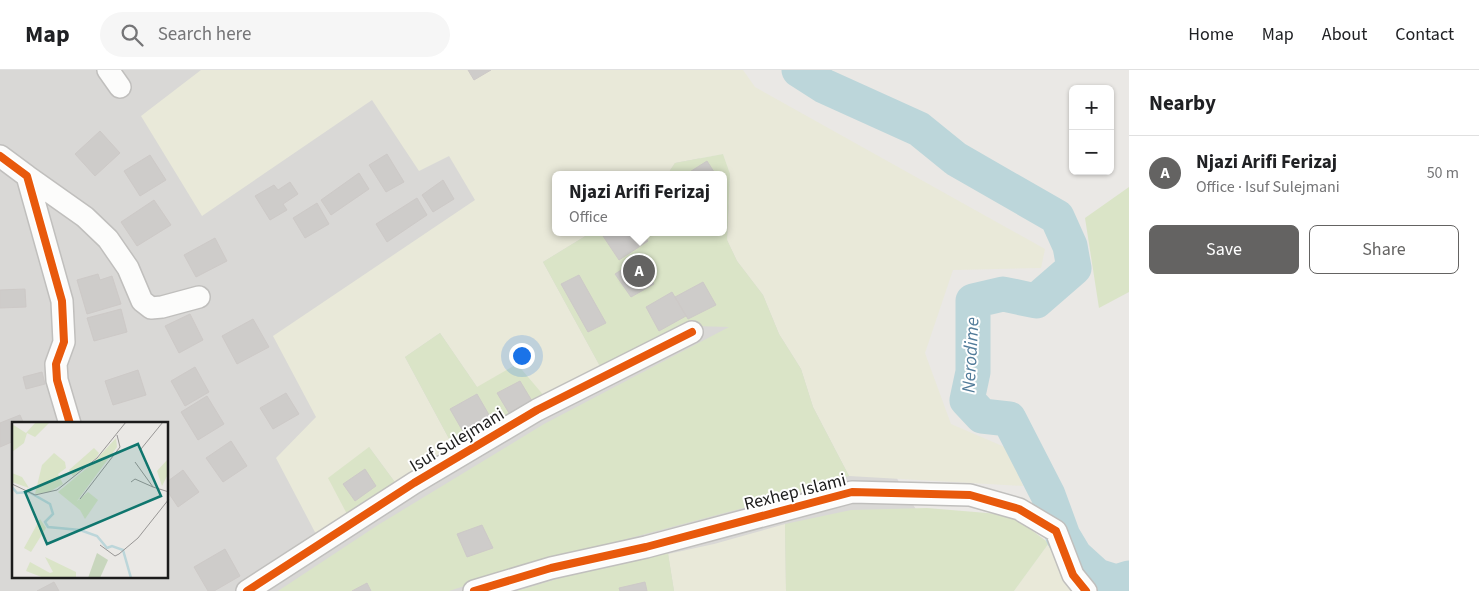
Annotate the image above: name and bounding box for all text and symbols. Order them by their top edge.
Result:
search box [100,12,450,57]
text: Map [25,17,70,52]
icon: search [118,21,146,49]
text: Search here [158,21,251,48]
text: Home [1188,22,1234,47]
text: Map [1262,22,1294,47]
text: About [1322,22,1367,47]
text: Contact [1395,22,1454,47]
map controls [1069,85,1114,175]
button: + [1069,85,1114,130]
text: Nearby [1149,88,1216,118]
button: − [1069,130,1114,175]
text: Njazi Arifi Ferizaj [1196,149,1337,176]
text: A [1160,162,1170,184]
text: 50 m [1427,162,1459,184]
popup [552,171,727,236]
text: Office · Isuf Sulejmani [1196,176,1340,198]
text: Njazi Arifi Ferizaj [569,179,710,206]
text: Office [569,206,608,228]
button: Save [1149,225,1299,274]
button: Share [1309,225,1459,274]
pin: A [623,252,655,290]
water label: Nerodime [956,316,986,394]
your location [509,343,535,369]
street label: Isuf Sulejmani [405,402,509,478]
inset map [12,422,169,578]
street label: Rexhep Islami [741,467,849,517]

